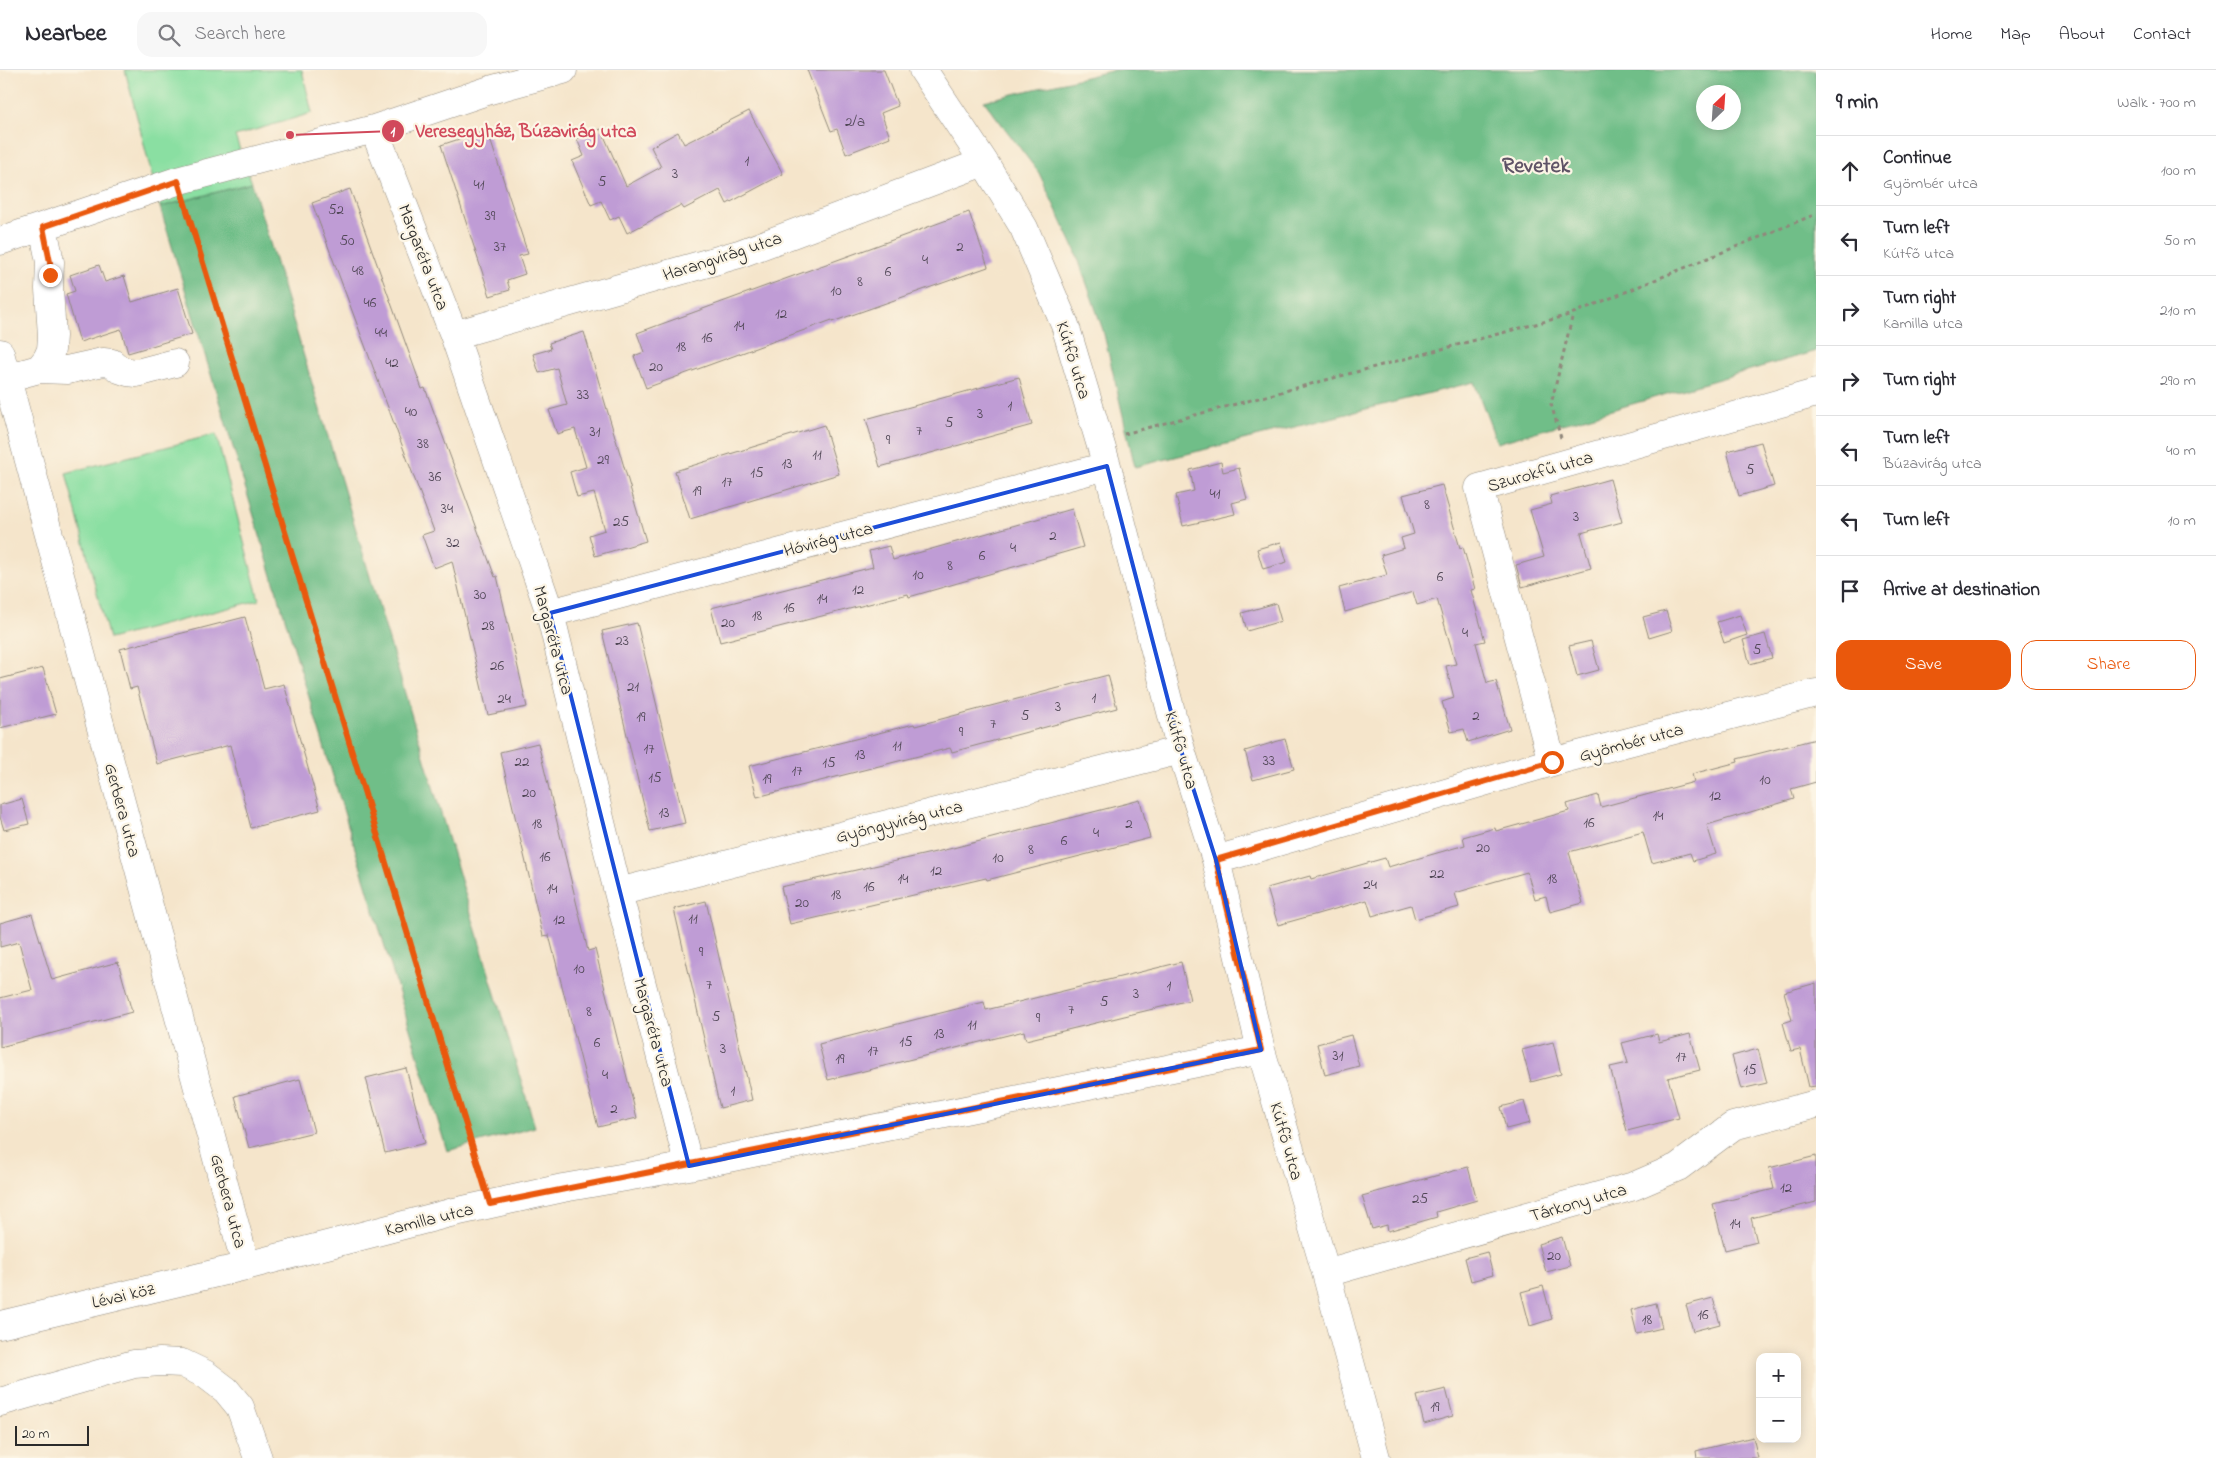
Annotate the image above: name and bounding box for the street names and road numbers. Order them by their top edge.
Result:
street label: Margaréta utca [389,201,454,315]
street label: Harangvirág utca [660,226,786,290]
street label: Kútfő utca [1048,318,1096,403]
street label: Szurokfű utca [1485,445,1596,500]
street label: Hóvirág utca [781,517,876,566]
street label: Margaréta utca [524,583,579,698]
street label: Kútfő utca [1157,708,1204,793]
street label: Gyömbér utca [1577,718,1686,770]
street label: Gerbera utca [96,761,146,860]
street label: Gyöngyvirág utca [833,795,966,852]
street label: Margaréta utca [624,975,679,1090]
street label: Kútfő utca [1262,1099,1309,1184]
street label: Gerbera utca [202,1152,252,1251]
street label: Tárkony utca [1527,1178,1630,1230]
street label: Kamilla utca [383,1197,476,1244]
street label: Lévai köz [89,1277,158,1317]

